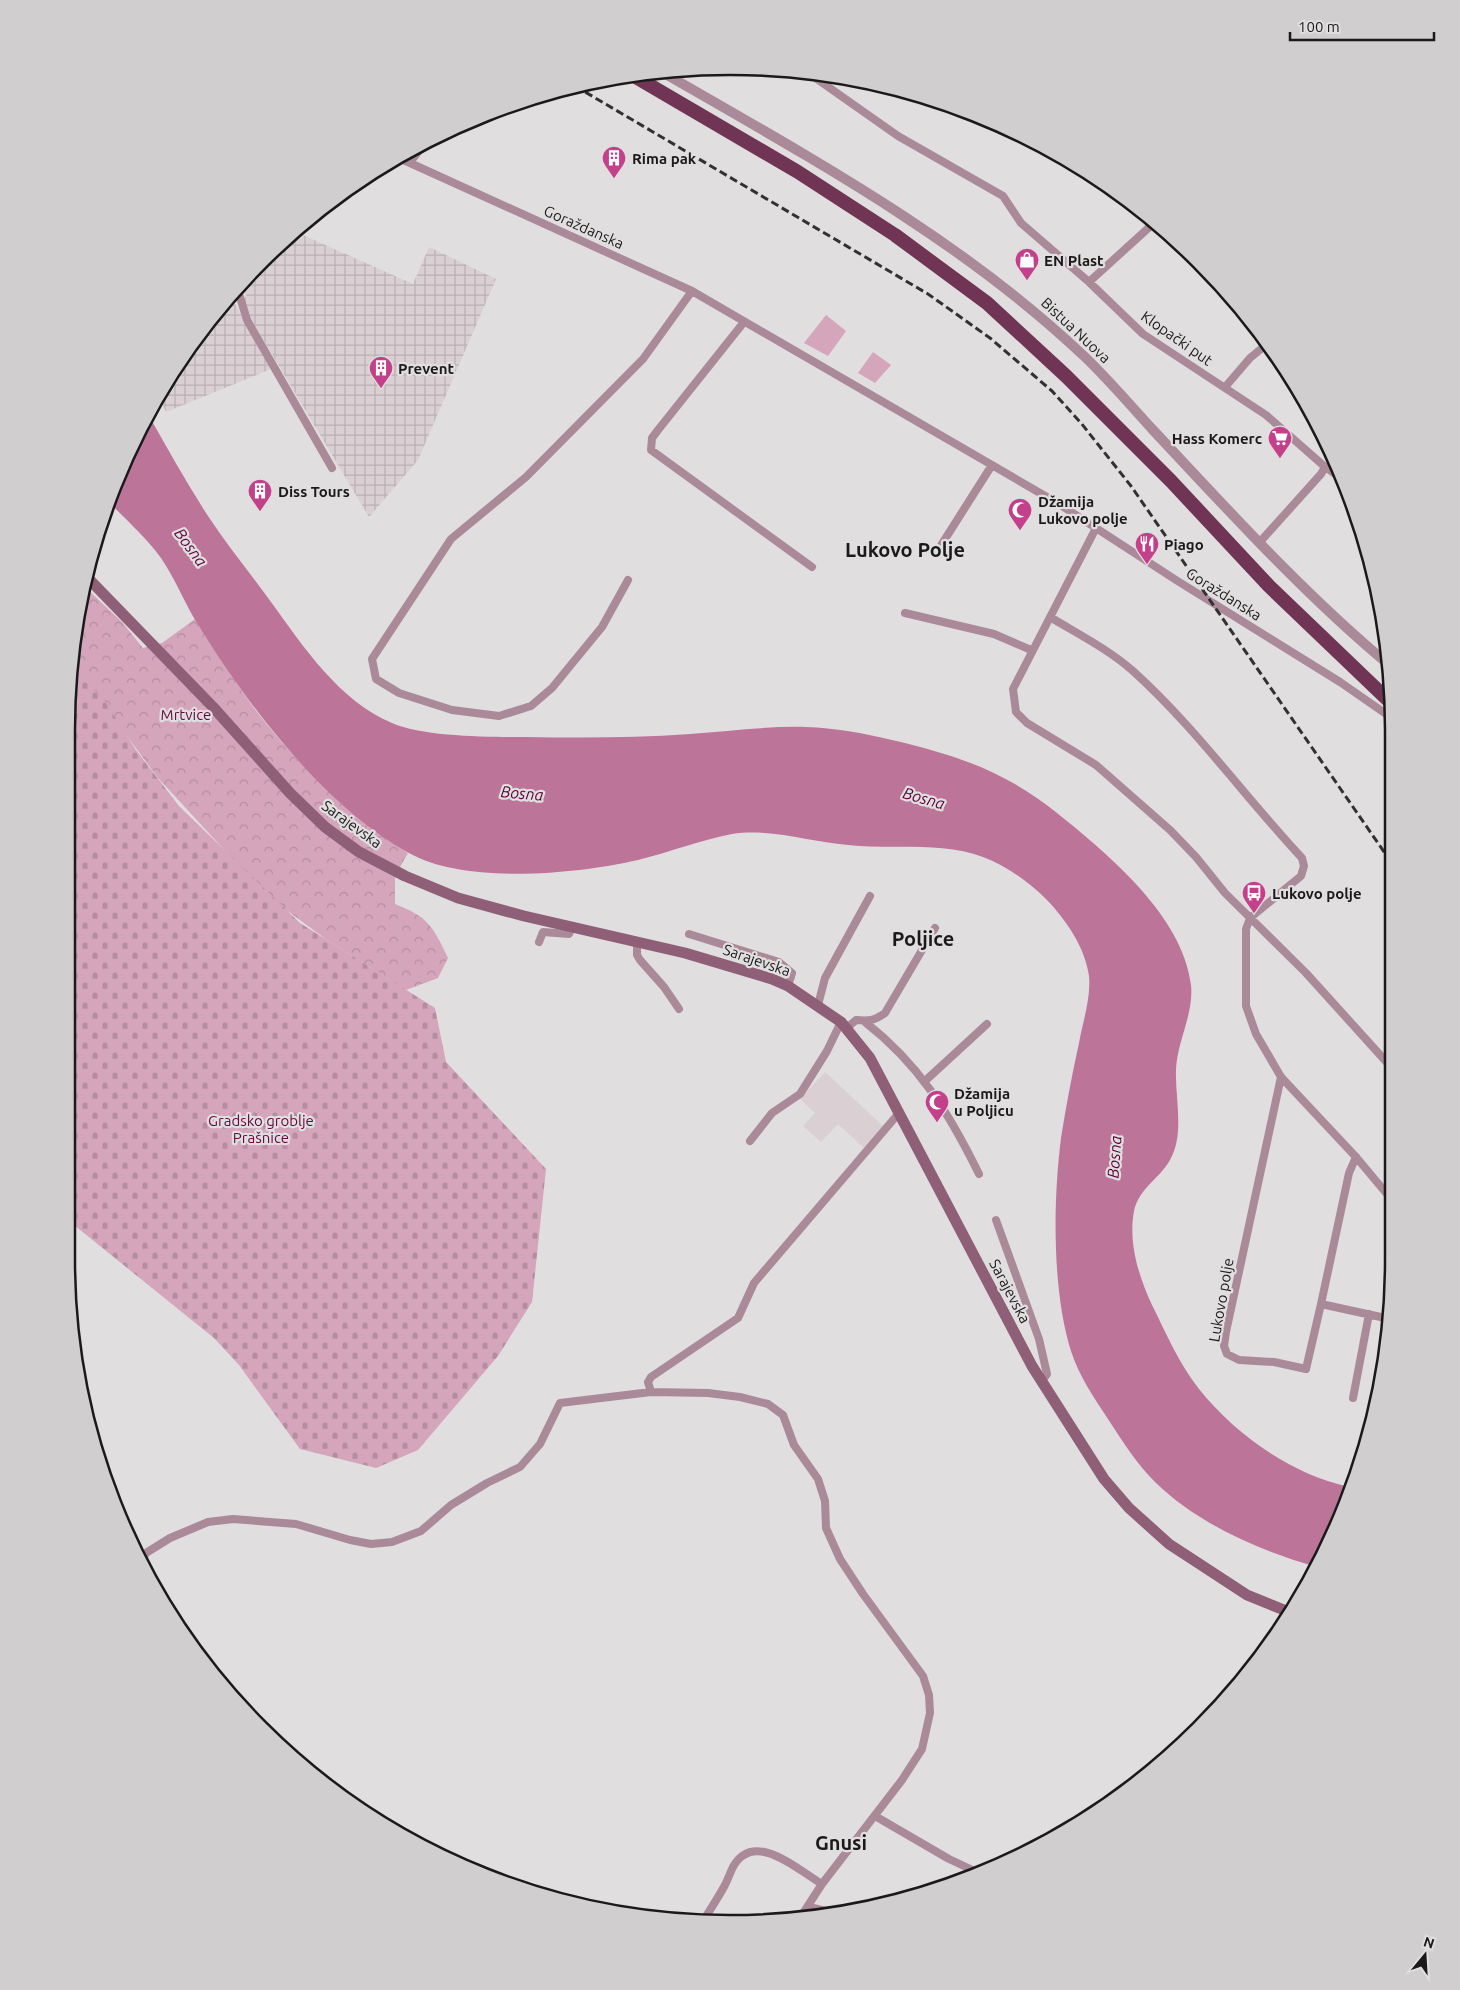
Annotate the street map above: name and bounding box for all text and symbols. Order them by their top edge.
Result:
scale bar [1290,10,1434,42]
text: 100 m [1298,18,1340,35]
building icon: Rima pak [601,145,627,179]
place label: Rima pak [632,150,697,167]
street label: Goraždanska [541,202,627,252]
shop icon: EN Plast [1014,247,1040,281]
place label: EN Plast [1044,252,1104,269]
street label: Bistua Nuova [1038,294,1114,366]
street label: Klopački put [1138,307,1216,369]
building icon: Prevent [368,355,394,389]
place label: Prevent [398,360,454,377]
supermarket icon: Hass Komerc [1267,425,1293,459]
place label: Hass Komerc [1172,430,1262,447]
building icon: Diss Tours [247,478,273,512]
place label: Diss Tours [278,483,350,500]
place label: Džamija Lukovo polje [1038,493,1128,527]
mosque icon: Džamija Lukovo polje [1007,497,1033,531]
water label: Bosna [171,524,211,570]
restaurant icon: Piago [1134,531,1160,565]
place label: Piago [1164,536,1204,553]
district label: Lukovo Polje [845,538,965,561]
street label: Goraždanska [1183,564,1265,624]
park label: Mrtvice [161,706,211,723]
water label: Bosna [500,782,544,804]
water label: Bosna [901,783,947,813]
street label: Sarajevska [319,797,385,851]
bus stop icon: Lukovo polje [1241,880,1267,914]
place label: Lukovo polje [1272,885,1362,902]
district label: Poljice [892,927,954,950]
street label: Sarajevska [721,941,793,979]
place label: Džamija u Poljicu [954,1085,1014,1119]
mosque icon: Džamija u Poljicu [924,1089,950,1123]
park label: Gradsko groblje Prašnice [208,1112,314,1146]
water label: Bosna [1104,1135,1124,1179]
street label: Sarajevska [986,1256,1034,1326]
street label: Lukovo polje [1205,1257,1237,1343]
district label: Gnusi [815,1831,867,1854]
north arrow [1400,1930,1450,1980]
text: N [1422,1933,1436,1952]

